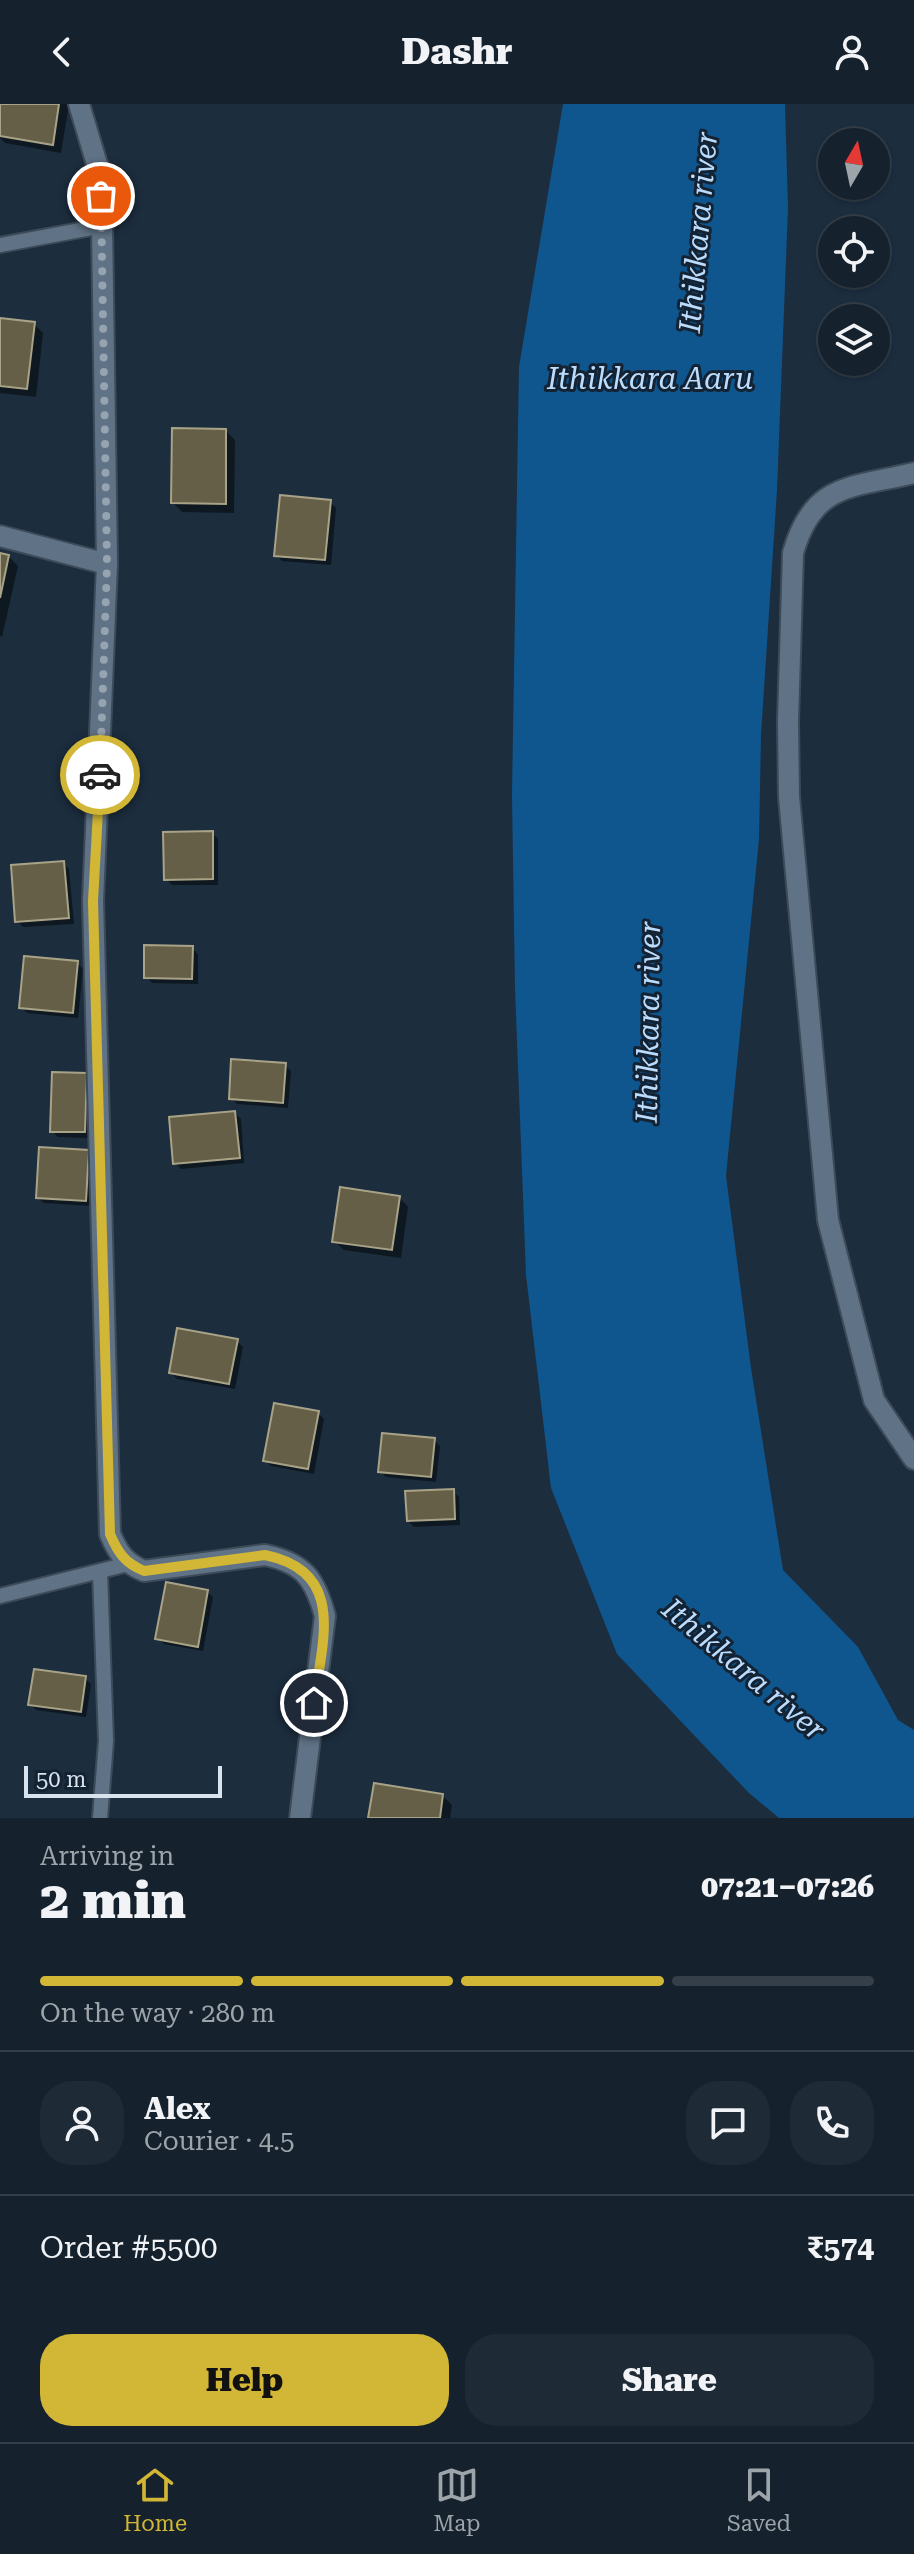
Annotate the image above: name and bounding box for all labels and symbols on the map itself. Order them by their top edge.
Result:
north arrow [818,128,890,200]
water label: Ithikkara river [672,129,724,335]
pin [67,162,135,230]
water label: Ithikkara Aaru [546,361,753,396]
courier [60,735,140,815]
water label: Ithikkara river [629,920,667,1124]
water label: Ithikkara river [655,1590,833,1748]
pin [280,1669,348,1737]
scale bar [24,1762,222,1798]

